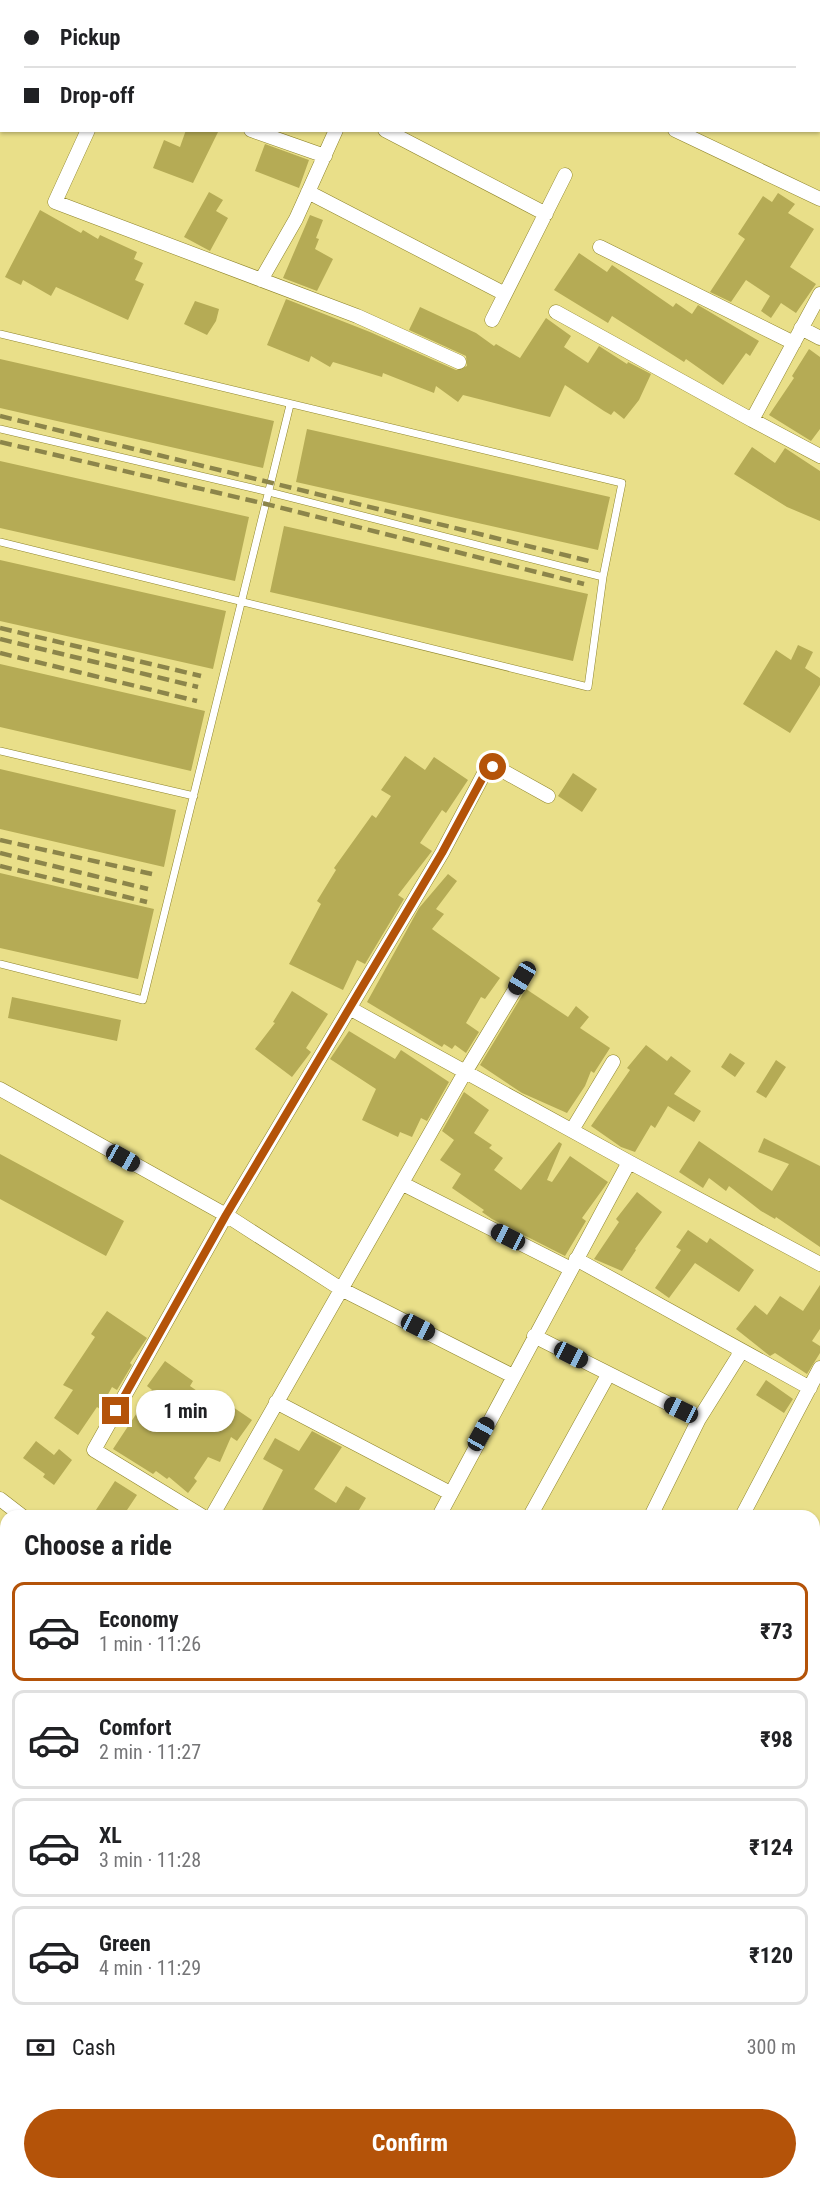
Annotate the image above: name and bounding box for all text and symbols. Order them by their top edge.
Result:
text: Pickup [60,25,120,50]
text: Drop-off [60,83,134,108]
route start [479,753,506,780]
car [505,958,539,998]
car [103,1141,143,1175]
car [488,1221,528,1253]
car [398,1311,438,1343]
car [551,1339,591,1371]
callout: 1 min [137,1390,236,1432]
car [661,1394,701,1426]
route end [102,1397,129,1424]
text: 1 min [163,1399,208,1423]
car [464,1414,498,1454]
text: Choose a ride [24,1530,172,1562]
icon: car [27,1605,81,1659]
text: Economy [99,1607,179,1632]
text: ₹73 [760,1619,793,1644]
text: 1 min · 11:26 [99,1632,201,1656]
icon: car [27,1713,81,1767]
text: Comfort [99,1715,172,1740]
text: ₹98 [760,1727,793,1752]
text: 2 min · 11:27 [99,1740,201,1764]
icon: car [27,1821,81,1875]
text: XL [99,1823,122,1848]
text: ₹124 [749,1835,793,1860]
text: 3 min · 11:28 [99,1848,201,1872]
icon: car [27,1929,81,1983]
text: Green [99,1931,151,1956]
text: ₹120 [749,1943,793,1968]
text: 4 min · 11:29 [99,1956,201,1980]
icon: cash [24,2031,57,2064]
text: Cash [72,2035,116,2060]
text: 300 m [747,2035,796,2059]
button: Confirm [24,2109,796,2178]

